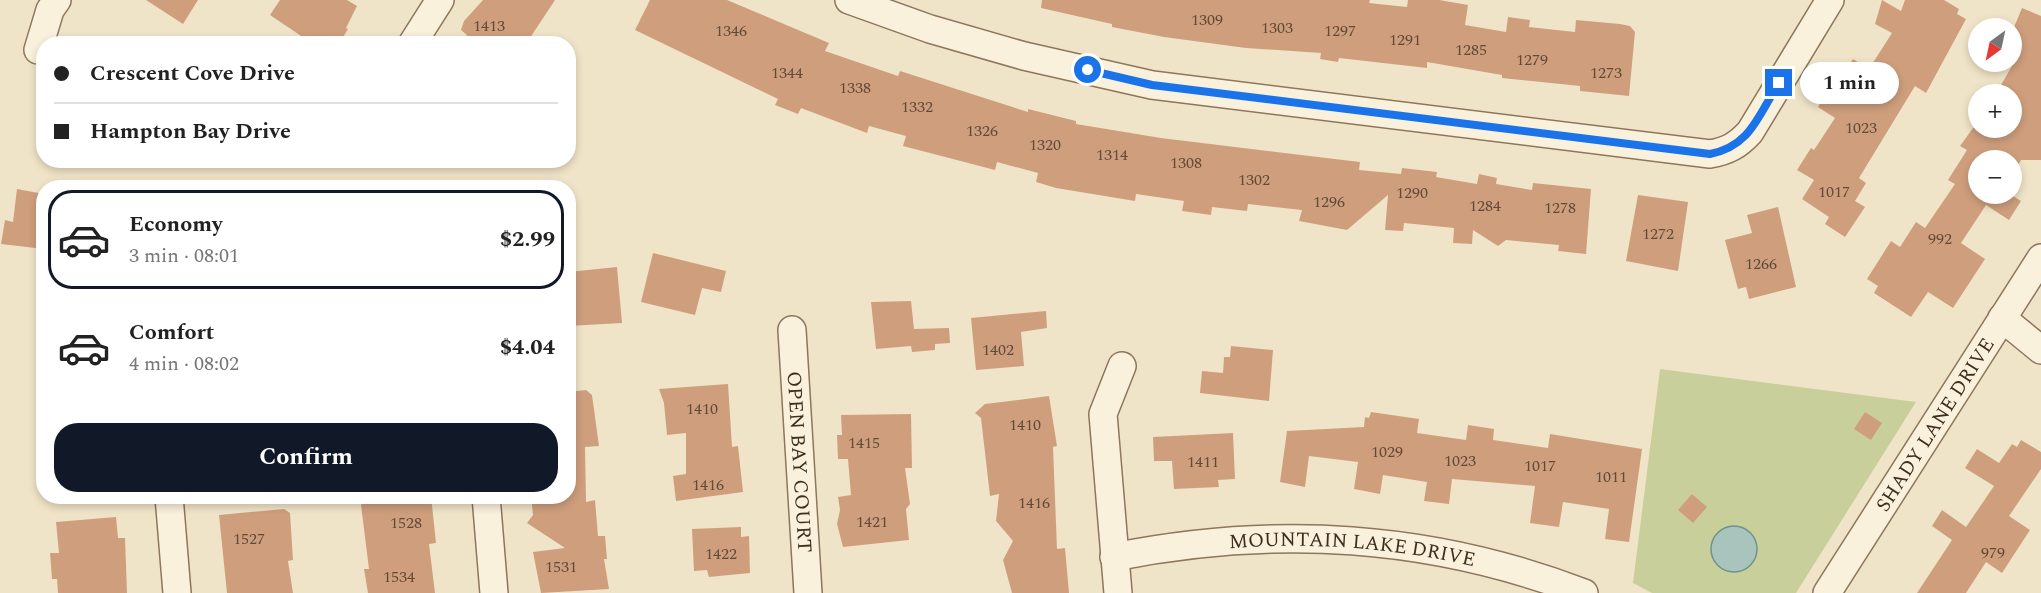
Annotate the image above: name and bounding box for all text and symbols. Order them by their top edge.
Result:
house number: 1309 [1191,8,1223,32]
house number: 1413 [473,14,505,38]
house number: 1303 [1261,16,1293,40]
north arrow [1968,18,2022,72]
map controls [1968,18,2022,204]
house number: 1346 [715,19,747,43]
house number: 1297 [1324,19,1356,43]
house number: 1291 [1389,28,1421,52]
house number: 1285 [1455,38,1487,62]
house number: 1279 [1516,48,1548,72]
route start [1074,56,1101,83]
text: Crescent Cove Drive [90,57,295,90]
house number: 1344 [771,61,803,85]
house number: 1273 [1590,61,1622,85]
callout: 1 min [1800,62,1899,104]
text: 1 min [1823,68,1876,98]
route end [1765,69,1792,96]
house number: 1338 [839,76,871,100]
button: + [1968,84,2022,138]
house number: 1332 [901,95,933,119]
text: Hampton Bay Drive [90,115,291,148]
house number: 1023 [1845,116,1877,140]
house number: 1326 [966,119,998,143]
house number: 1320 [1029,133,1061,157]
house number: 1314 [1096,143,1128,167]
button: − [1968,150,2022,204]
house number: 1308 [1170,151,1202,175]
house number: 1302 [1238,168,1270,192]
house number: 1017 [1818,180,1850,204]
house number: 1290 [1396,181,1428,205]
house number: 1296 [1313,190,1345,214]
house number: 1284 [1469,194,1501,218]
house number: 1278 [1544,196,1576,220]
text: Economy [129,208,222,241]
icon: car [57,213,111,267]
house number: 1272 [1642,222,1674,246]
text: $2.99 [500,223,555,256]
house number: 992 [1928,227,1952,251]
text: 3 min · 08:01 [129,241,239,271]
house number: 1266 [1745,252,1777,276]
text: Comfort [129,316,214,349]
icon: car [57,321,111,375]
text: $4.04 [500,331,555,364]
street label: SHADY LANE DRIVE [1869,332,2002,518]
house number: 1402 [982,338,1014,362]
text: 4 min · 08:02 [129,349,239,379]
street label: OPEN BAY COURT [779,370,820,553]
house number: 1410 [686,397,718,421]
house number: 1410 [1009,413,1041,437]
button: Confirm [54,423,558,492]
house number: 1415 [848,431,880,455]
house number: 1029 [1371,440,1403,464]
house number: 1023 [1444,449,1476,473]
house number: 1411 [1187,450,1219,474]
house number: 1017 [1524,454,1556,478]
house number: 1011 [1595,465,1627,489]
house number: 1416 [692,473,724,497]
house number: 1416 [1018,491,1050,515]
house number: 1421 [856,510,888,534]
house number: 1528 [390,511,422,535]
street label: MOUNTAIN LAKE DRIVE [1228,525,1478,575]
house number: 1527 [233,527,265,551]
house number: 979 [1981,541,2005,565]
house number: 1422 [705,542,737,566]
house number: 1531 [545,555,577,579]
house number: 1534 [383,565,415,589]

